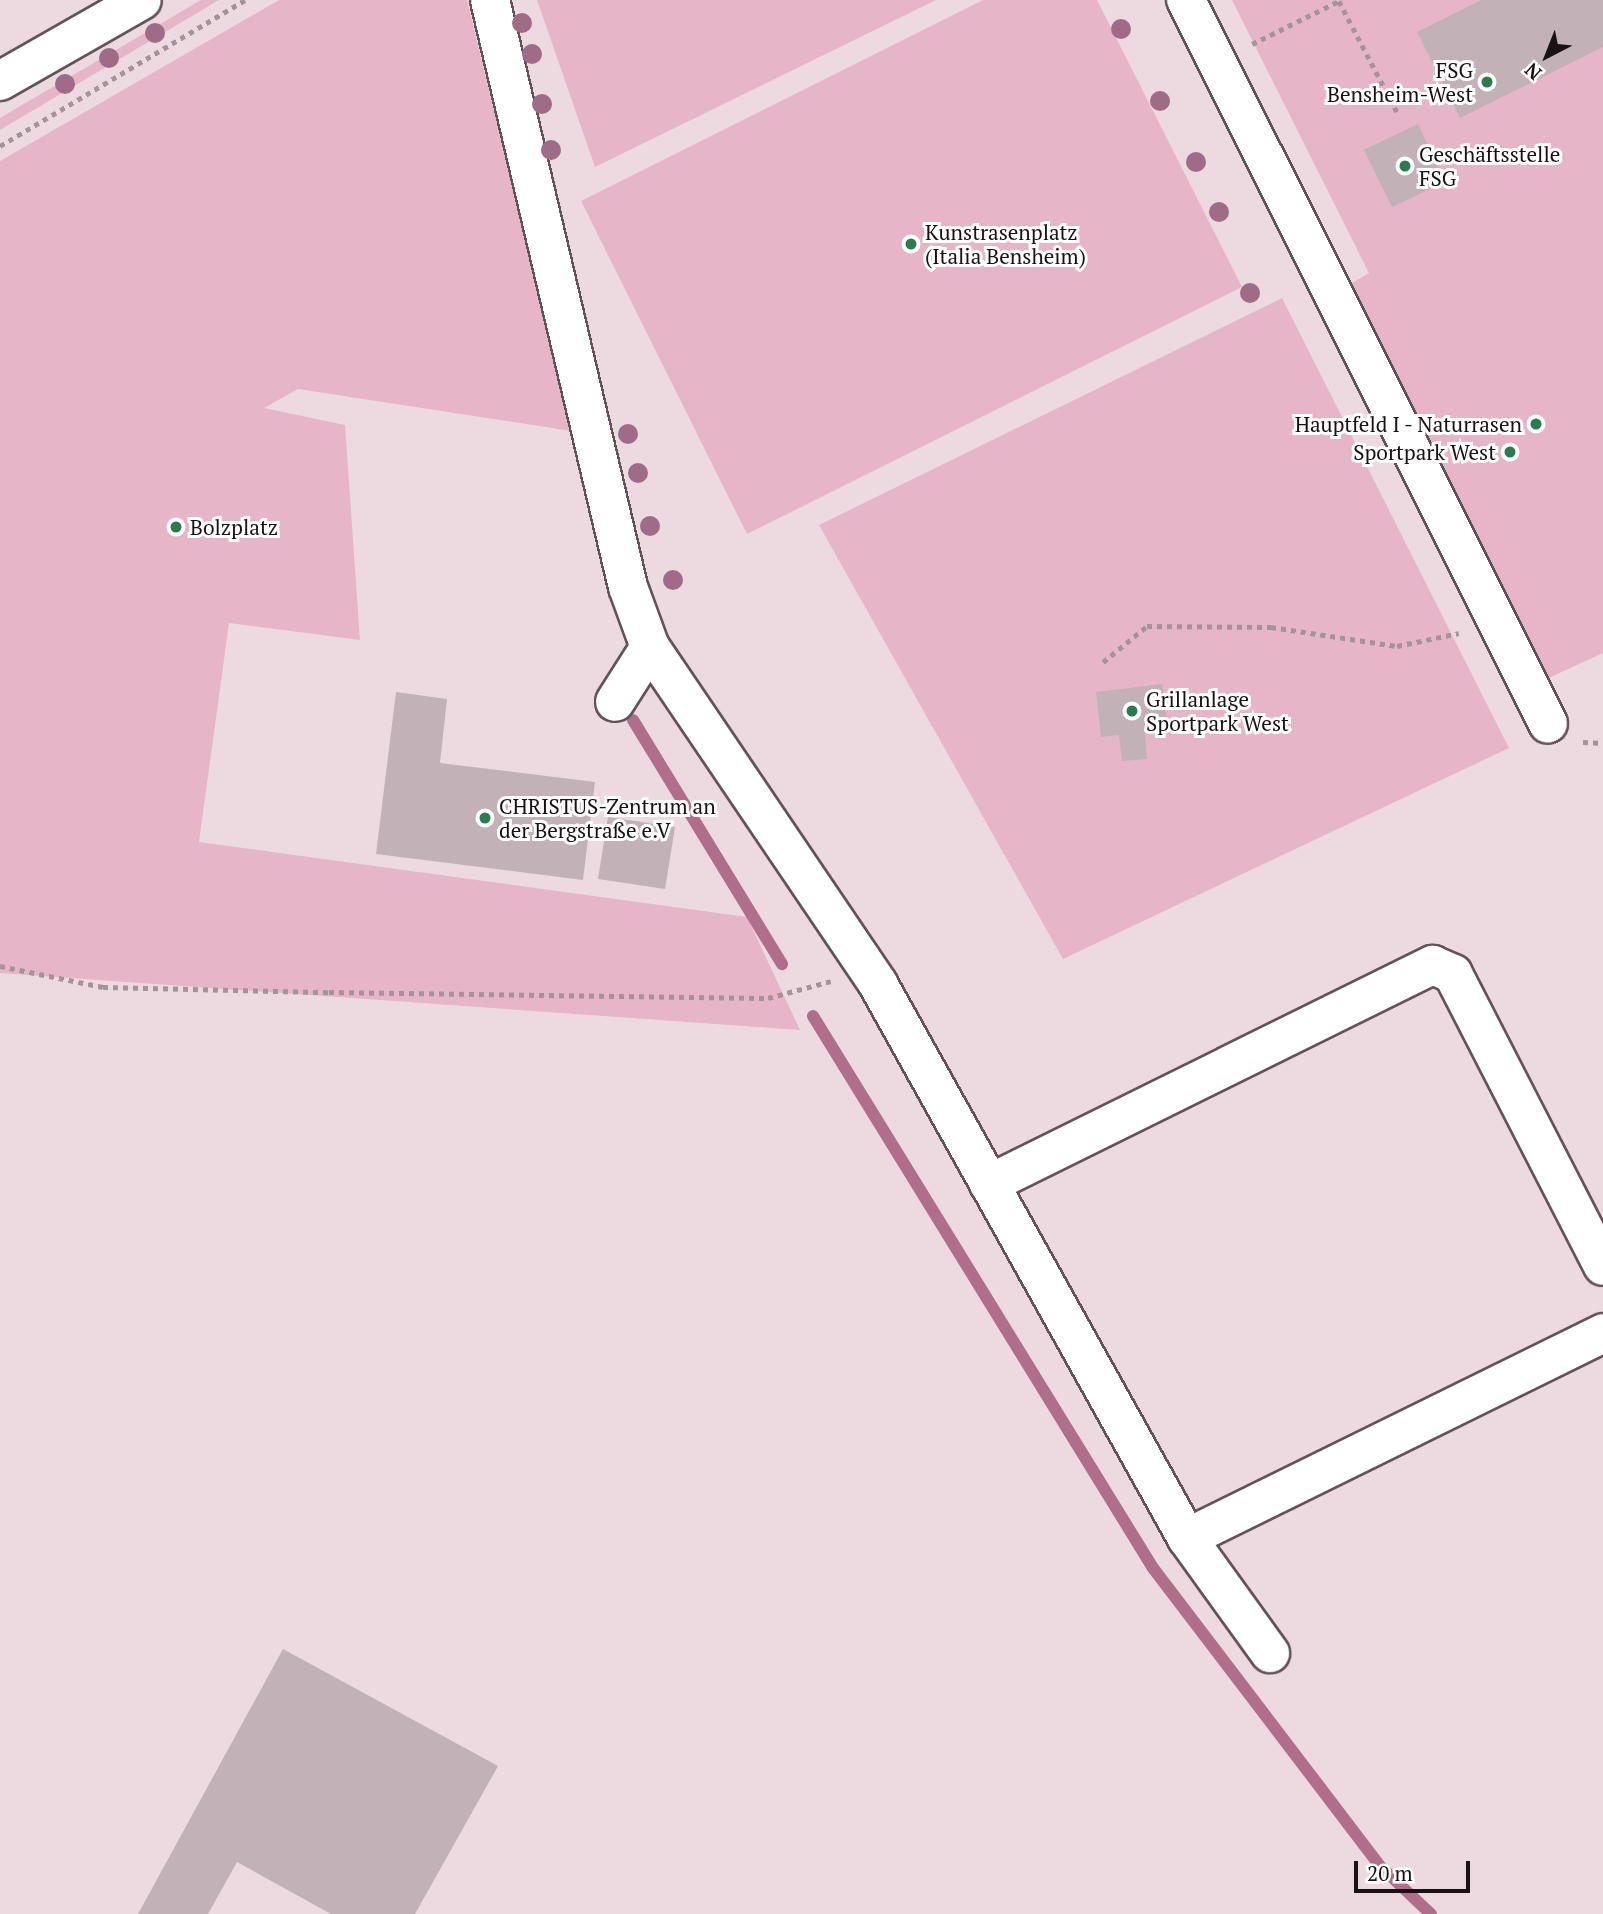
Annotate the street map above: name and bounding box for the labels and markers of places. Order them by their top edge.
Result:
place label: FSG Bensheim-West [1327,57,1473,107]
marker: FSG Bensheim-West [1479,74,1495,90]
place label: Geschäftsstelle FSG [1419,141,1560,191]
marker: Geschäftsstelle FSG [1397,158,1413,174]
place label: Kunstrasenplatz (Italia Bensheim) [925,219,1086,269]
marker: Kunstrasenplatz (Italia Bensheim) [903,236,919,252]
place label: Hauptfeld I - Naturrasen [1293,411,1522,437]
marker: Hauptfeld I - Naturrasen [1528,416,1544,432]
place label: Sportpark West [1353,439,1496,465]
marker: Sportpark West [1502,444,1518,460]
place label: Bolzplatz [190,514,278,540]
marker: Bolzplatz [168,519,184,535]
place label: Grillanlage Sportpark West [1146,686,1289,736]
marker: Grillanlage Sportpark West [1124,703,1140,719]
place label: CHRISTUS-Zentrum an der Bergstraße e.V [499,793,716,843]
marker: CHRISTUS-Zentrum an der Bergstraße e.V [477,810,493,826]

